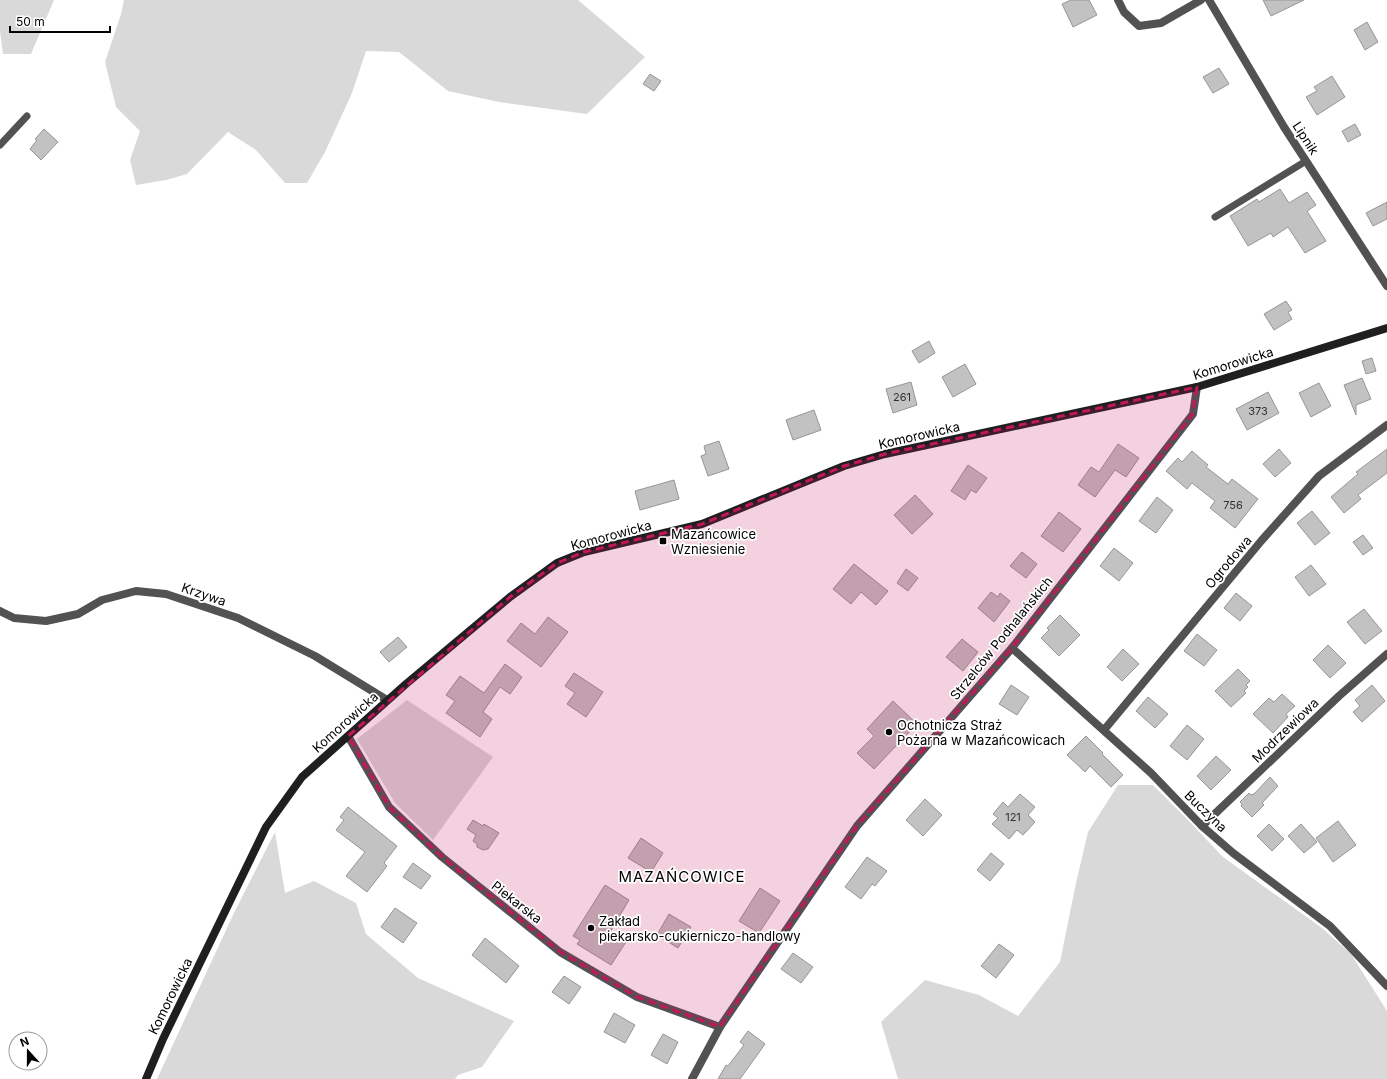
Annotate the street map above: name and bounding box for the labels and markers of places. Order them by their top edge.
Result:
place label: Mazańcowice Wzniesienie [671,526,756,557]
marker: Mazańcowice Wzniesienie [658,536,668,546]
place label: Ochotnicza Straż Pożarna w Mazańcowicach [897,717,1065,748]
marker: Ochotnicza Straż Pożarna w Mazańcowicach [884,727,894,737]
place label: Zakład piekarsko-cukierniczo-handlowy [599,913,801,944]
marker: Zakład piekarsko-cukierniczo-handlowy [586,923,596,933]

